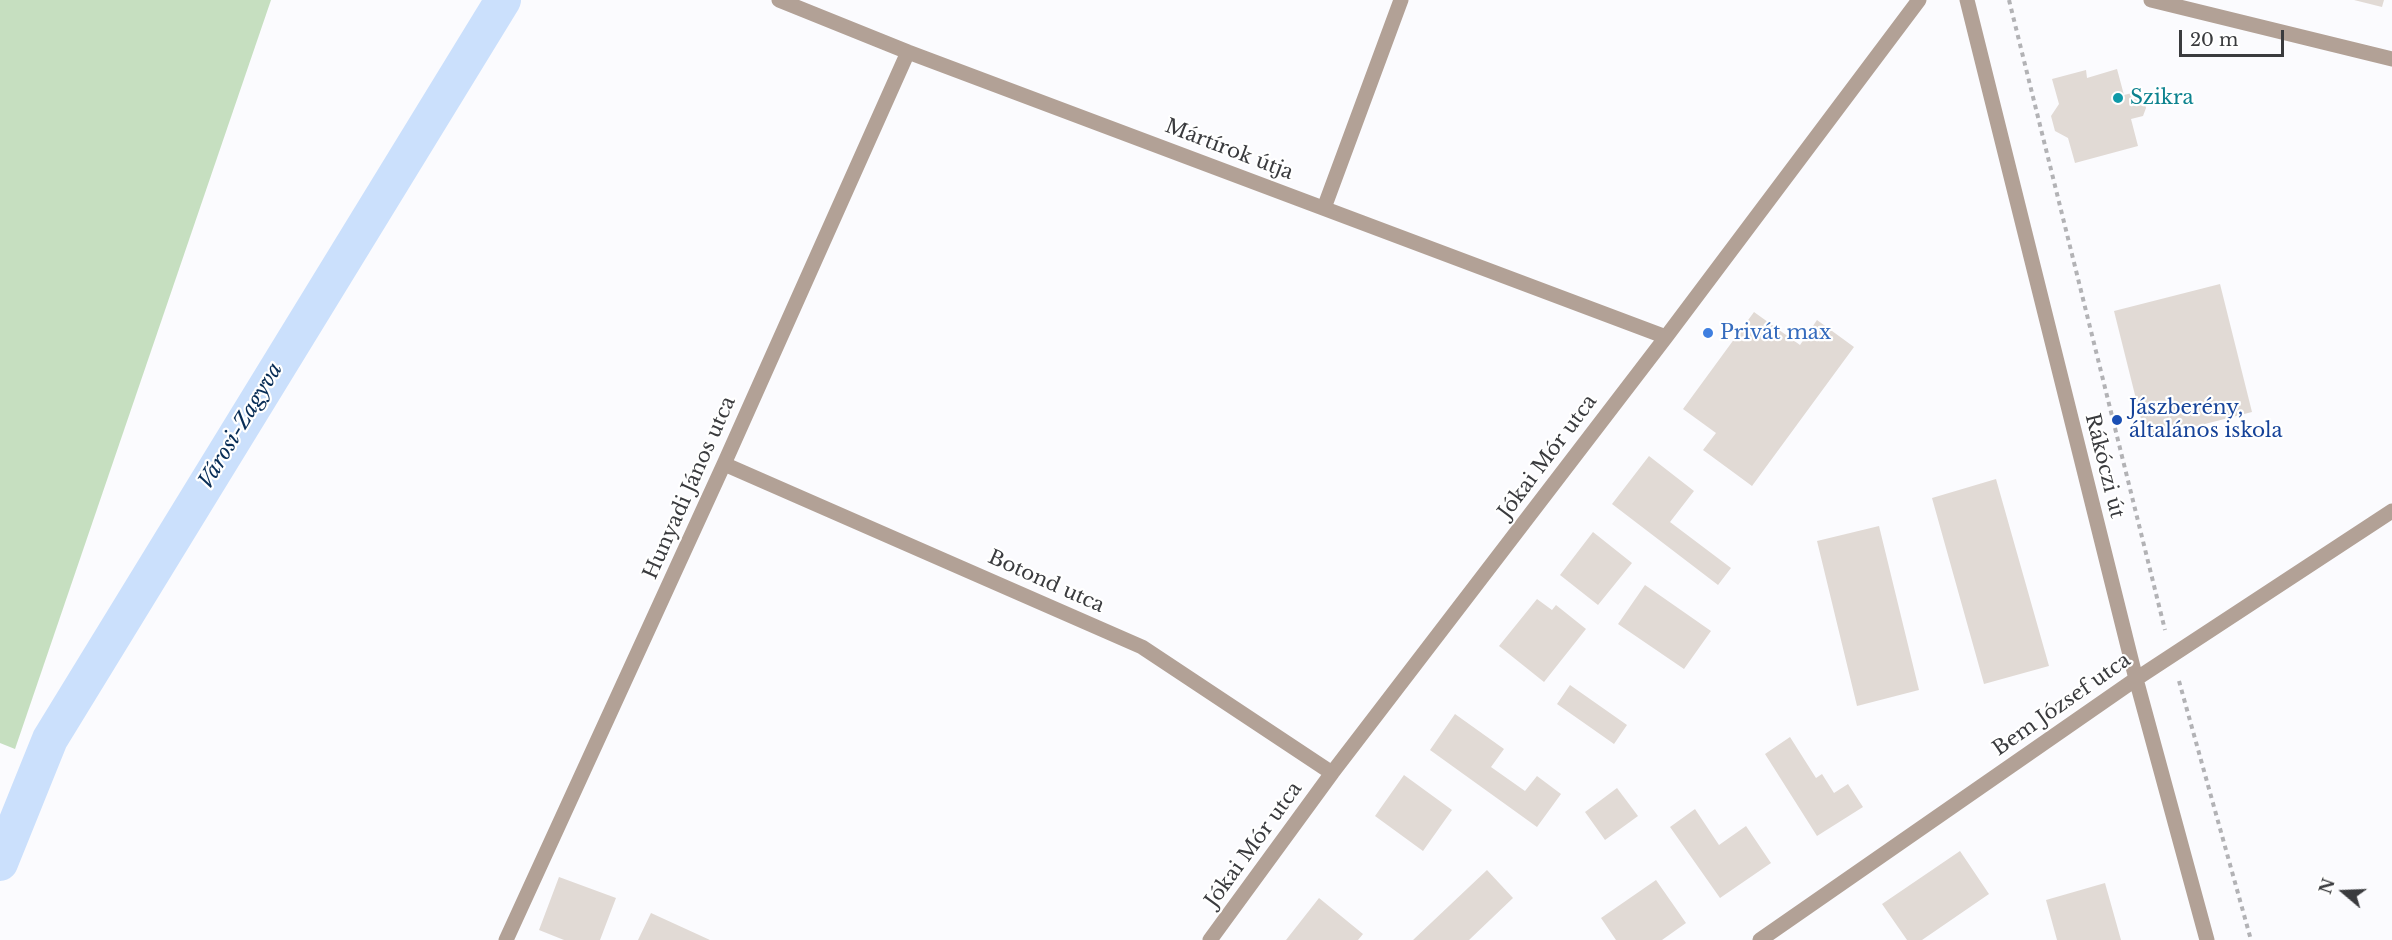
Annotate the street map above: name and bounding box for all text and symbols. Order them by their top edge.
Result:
scale bar [2182,18,2287,56]
text: 20 m [2190,29,2238,51]
place label: Szikra [2130,86,2194,110]
marker: Szikra [2111,91,2125,105]
street label: Mártírok útja [1162,115,1296,185]
place label: Privát max [1720,321,1831,345]
marker: Privát max [1701,326,1715,340]
water label: Városi-Zagyva [194,358,288,494]
street label: Jókai Mór utca [1494,390,1602,524]
street label: Hunyadi János utca [639,393,741,583]
place label: Jászberény, általános iskola [2129,396,2283,443]
street label: Rákóczi út [2079,411,2129,521]
marker: Jászberény, általános iskola [2110,413,2124,427]
street label: Botond utca [984,546,1108,618]
street label: Bem József utca [1988,649,2136,761]
street label: Jókai Mór utca [1201,778,1307,912]
north arrow [2314,862,2374,922]
text: N [2315,876,2339,897]

